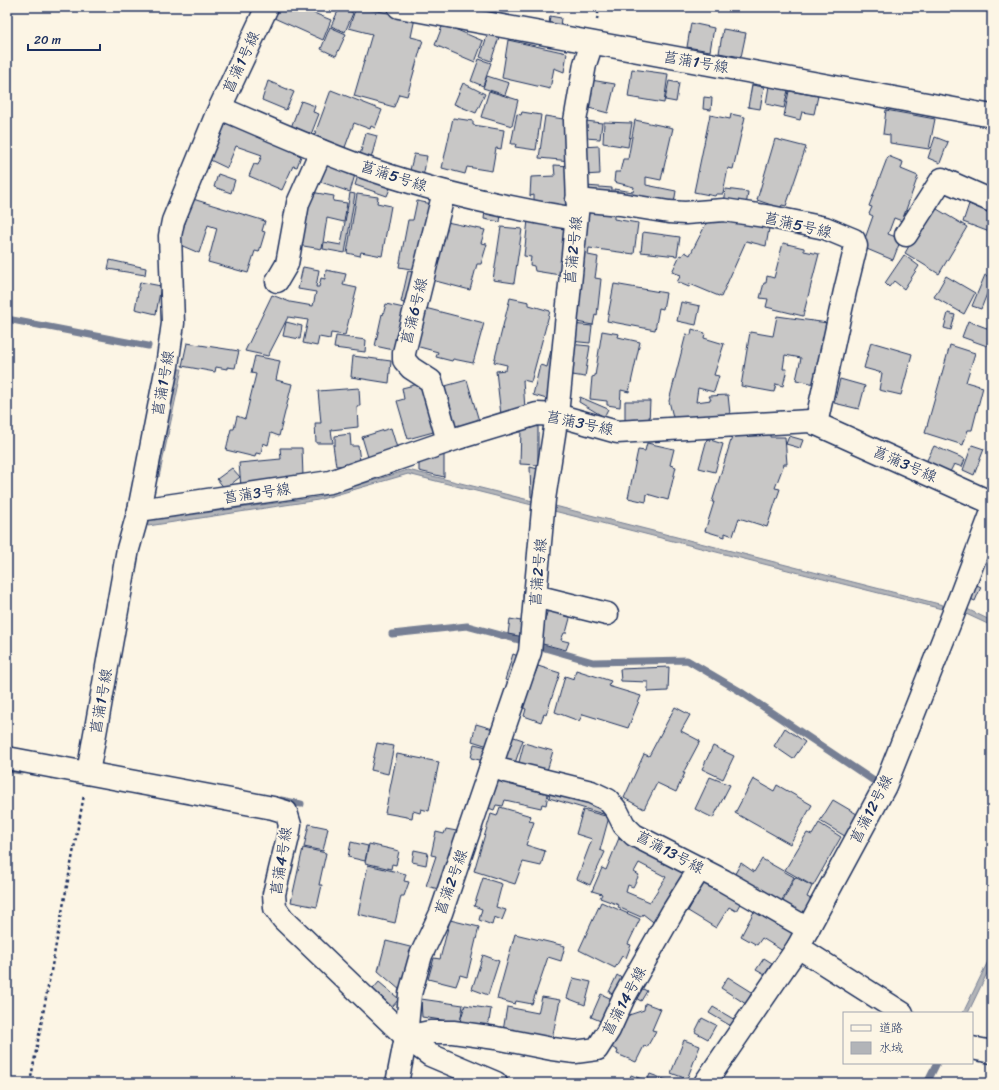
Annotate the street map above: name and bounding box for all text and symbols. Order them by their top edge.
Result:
scale bar [28,26,100,52]
street label: 菖蒲1号線 [215,26,267,98]
text: 20 m [34,29,61,51]
street label: 菖蒲1号線 [661,43,731,81]
street label: 菖蒲5号線 [357,153,431,199]
street label: 菖蒲5号線 [761,205,835,245]
street label: 菖蒲2号線 [556,215,590,285]
street label: 菖蒲6号線 [393,275,435,347]
street label: 菖蒲1号線 [144,348,182,418]
street label: 菖蒲3号線 [544,403,616,443]
street label: 菖蒲3号線 [869,438,941,490]
street label: 菖蒲3号線 [221,475,293,511]
street label: 菖蒲2号線 [522,537,554,607]
street label: 菖蒲1号線 [82,666,120,736]
street label: 菖蒲12号線 [842,770,900,848]
street label: 菖蒲13号線 [631,823,709,881]
street label: 菖蒲4号線 [263,825,299,897]
street label: 菖蒲2号線 [427,845,475,919]
street label: 菖蒲14号線 [595,961,653,1041]
legend [843,1012,973,1064]
text: 道路 [879,1017,903,1039]
text: 水域 [879,1037,903,1059]

